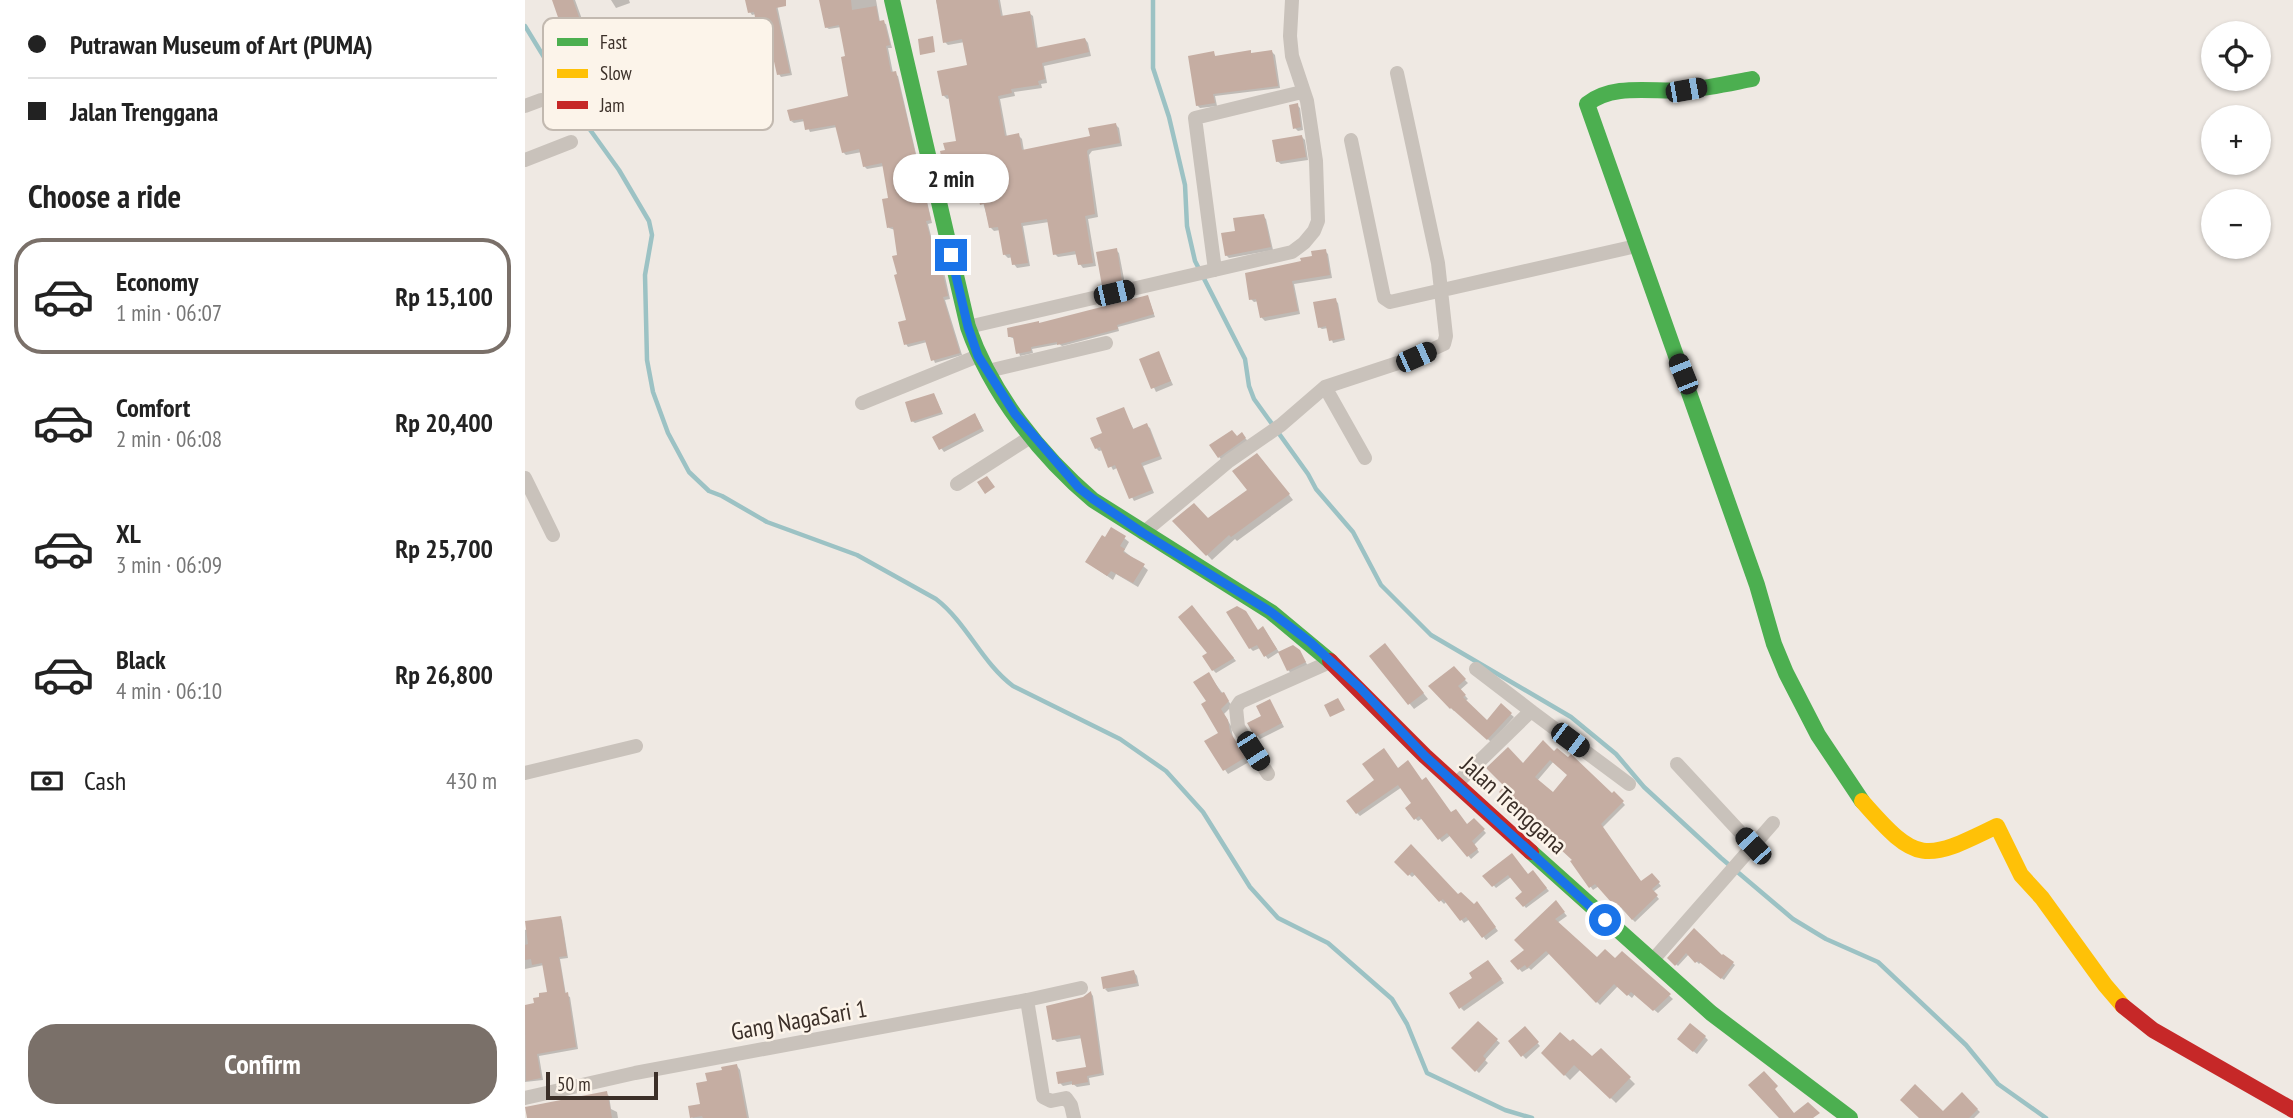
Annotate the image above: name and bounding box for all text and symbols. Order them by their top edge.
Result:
legend [543,18,773,130]
map controls [2201,21,2271,259]
button: locate [2201,21,2271,91]
text: Putrawan Museum of Art (PUMA) [70,28,373,61]
text: Fast [600,30,628,54]
text: Slow [600,61,633,85]
car [1664,76,1709,104]
text: Jam [599,93,625,117]
text: Jalan Trenggana [70,95,218,128]
button: + [2201,105,2271,175]
callout: 2 min [893,154,1009,202]
text: 2 min [928,164,974,193]
text: Choose a ride [28,175,181,217]
button: − [2201,189,2271,259]
route end [935,239,967,271]
icon: car [32,265,95,328]
text: Economy [116,265,198,298]
car [1092,278,1137,308]
text: Rp 15,100 [395,280,493,313]
text: 1 min · 06:07 [116,298,222,327]
car [1393,339,1440,375]
car [1666,351,1701,397]
icon: car [32,391,95,454]
text: Comfort [116,391,190,424]
text: Rp 20,400 [395,406,493,439]
text: 2 min · 06:08 [116,424,222,453]
icon: car [32,517,95,580]
text: XL [116,517,141,550]
text: Rp 25,700 [395,532,493,565]
text: 3 min · 06:09 [116,550,222,579]
icon: car [32,643,95,706]
text: Black [116,643,166,676]
text: Rp 26,800 [395,658,493,691]
text: 4 min · 06:10 [116,676,222,705]
car [1547,719,1594,761]
car [1233,728,1274,774]
street label: Jalan Trenggana [1454,749,1573,861]
icon: cash [28,762,66,800]
text: Cash [84,764,126,797]
text: 430 m [446,766,497,795]
car [1731,823,1776,869]
route start [1589,904,1621,936]
street label: Gang NagaSari 1 [729,993,869,1047]
button: Confirm [28,1024,497,1104]
scale bar [546,1069,658,1101]
text: 50 m [557,1072,591,1096]

